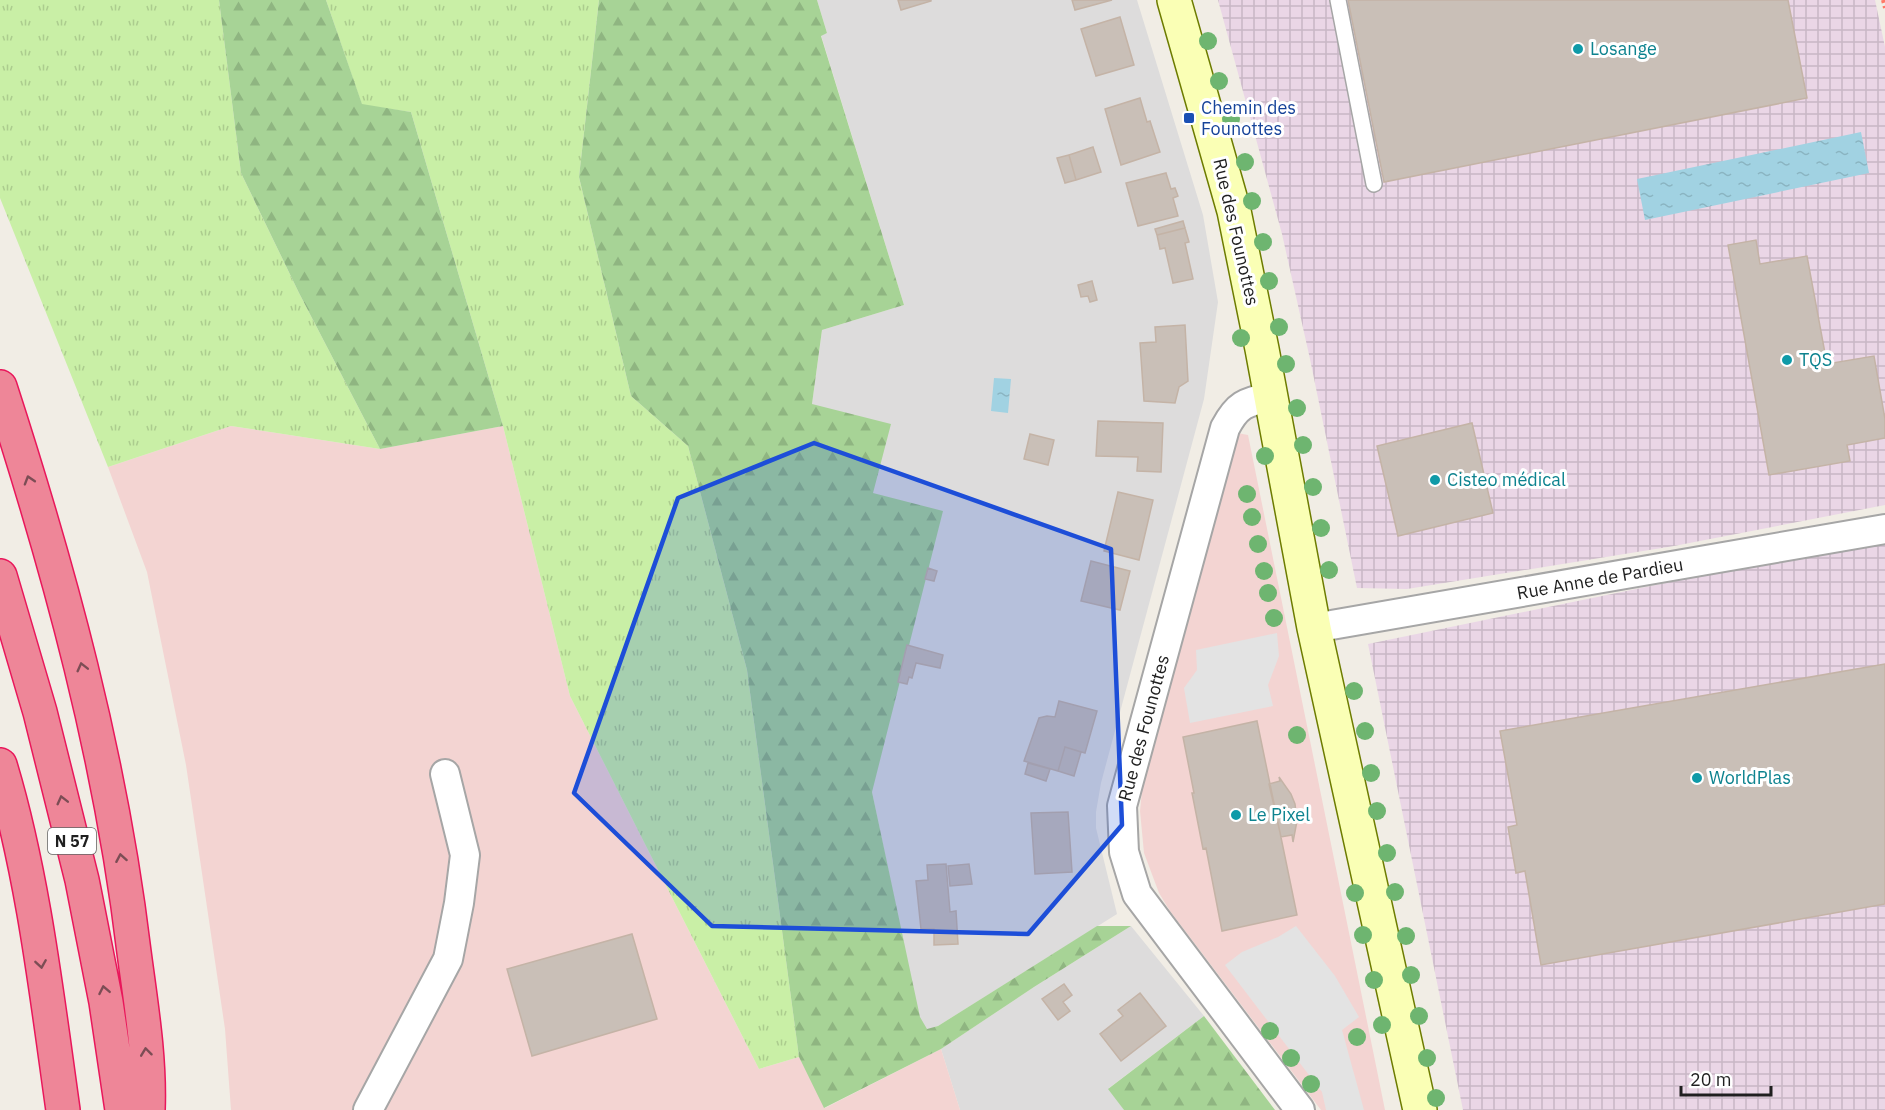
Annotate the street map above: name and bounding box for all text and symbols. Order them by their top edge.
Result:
place label: Losange [1590,37,1657,60]
marker: Losange [1571,42,1585,56]
place label: Chemin des Founottes [1201,96,1296,140]
marker: Chemin des Founottes [1182,111,1196,125]
street label: Rue des Founottes [1208,156,1265,308]
place label: TQS [1799,348,1832,371]
marker: TQS [1780,353,1794,367]
place label: Cisteo médical [1447,468,1566,491]
marker: Cisteo médical [1428,473,1442,487]
one-way arrow [24,475,37,486]
street label: Rue Anne de Pardieu [1515,553,1685,604]
street label: Rue des Founottes [1113,652,1174,804]
one-way arrow [76,663,89,673]
place label: WorldPlas [1709,766,1791,789]
marker: WorldPlas [1690,771,1704,785]
one-way arrow [56,795,69,805]
place label: Le Pixel [1248,803,1310,826]
marker: Le Pixel [1229,808,1243,822]
road number: N 57 [48,828,96,854]
one-way arrow [115,854,128,864]
one-way arrow [35,959,47,969]
one-way arrow [98,985,111,995]
one-way arrow [141,1047,153,1056]
scale bar [1681,1059,1771,1097]
text: 20 m [1690,1068,1732,1091]

